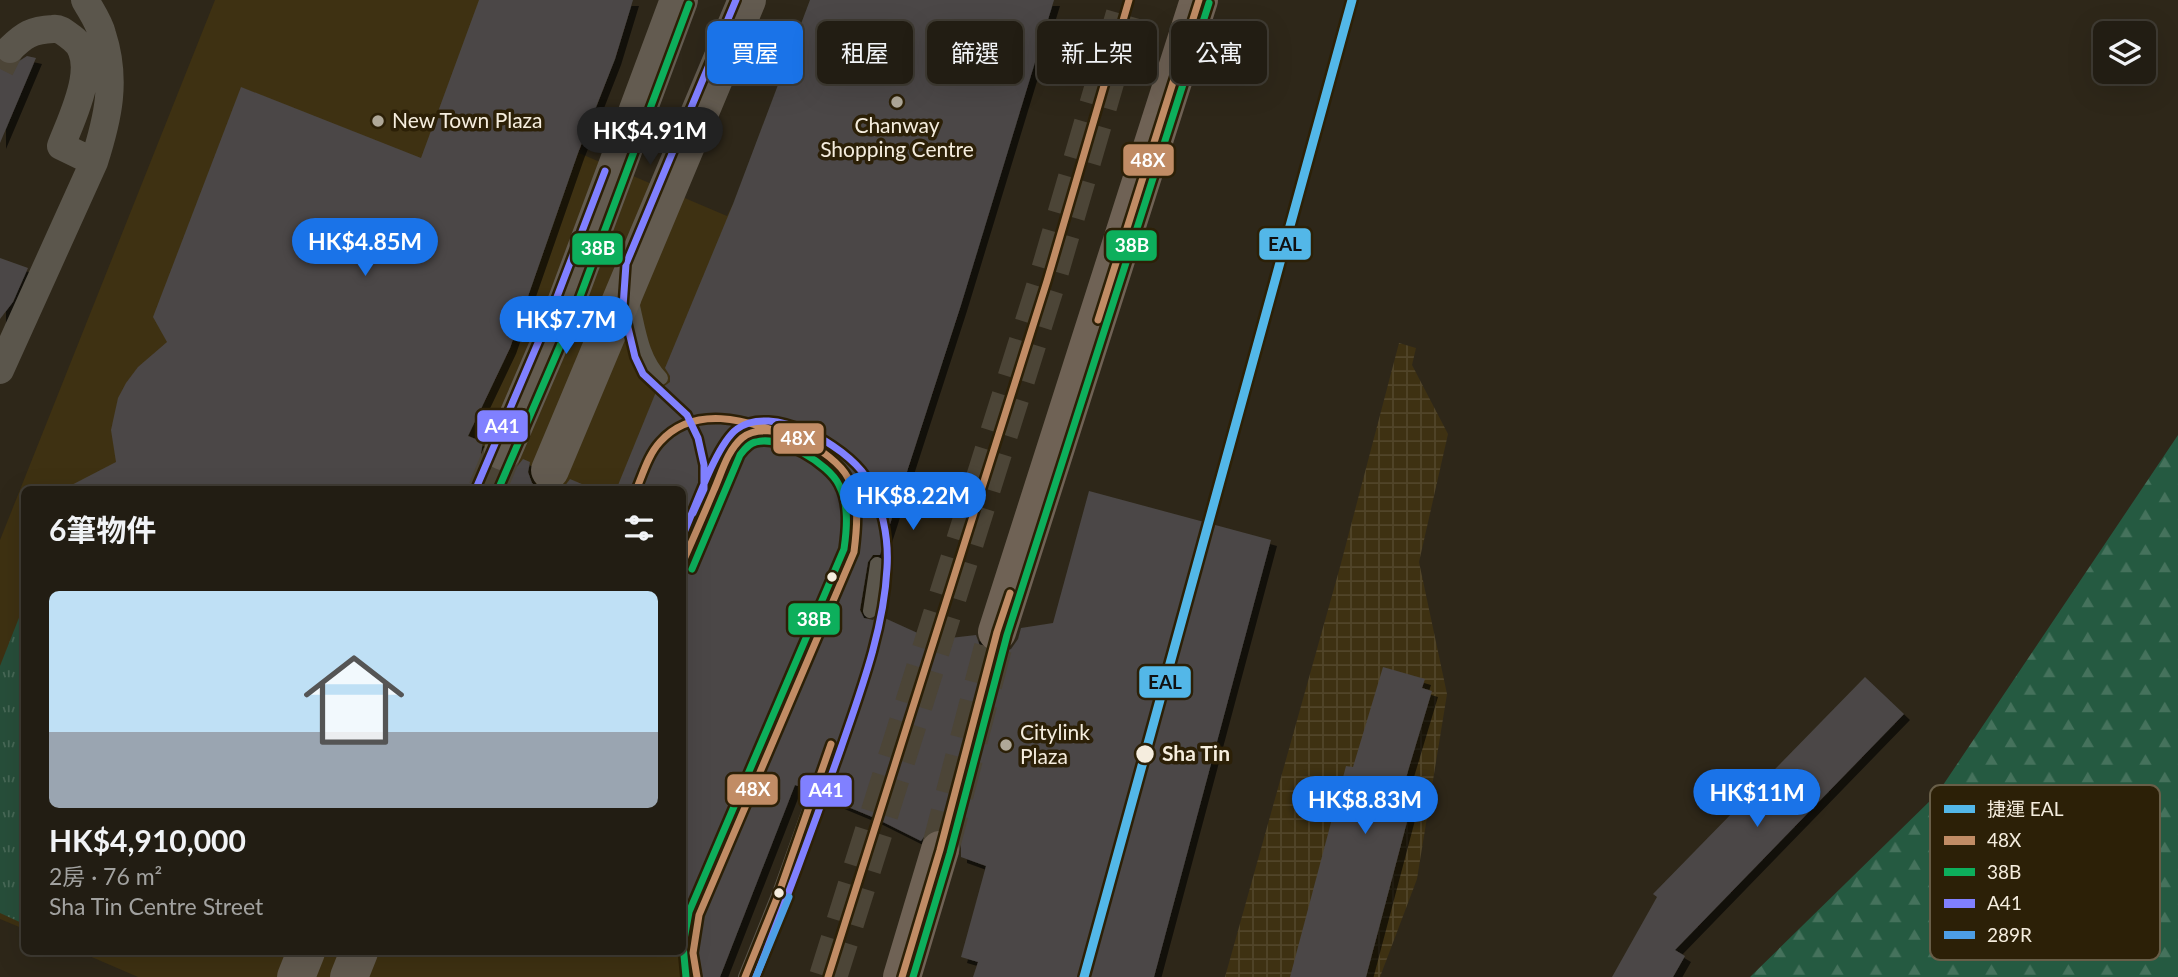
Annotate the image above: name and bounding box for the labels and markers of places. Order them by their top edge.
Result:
marker: Chanway Shopping Centre [889,94,905,110]
place label: New Town Plaza [392,107,543,132]
pin: HK$4.91M [578,108,722,167]
place label: Chanway Shopping Centre [820,112,974,161]
marker: New Town Plaza [370,113,386,129]
pin: HK$4.85M [293,218,437,278]
pin: HK$7.7M [501,296,631,356]
pin: HK$8.22M [841,472,985,532]
unlabelled marker [825,570,839,584]
place label: Citylink Plaza [1020,719,1090,768]
marker: Citylink Plaza [998,737,1014,753]
place label: Sha Tin [1162,740,1230,765]
marker: Sha Tin [1134,743,1156,765]
pin: HK$11M [1700,770,1814,829]
pin: HK$8.83M [1293,776,1437,836]
unlabelled marker [772,886,786,900]

